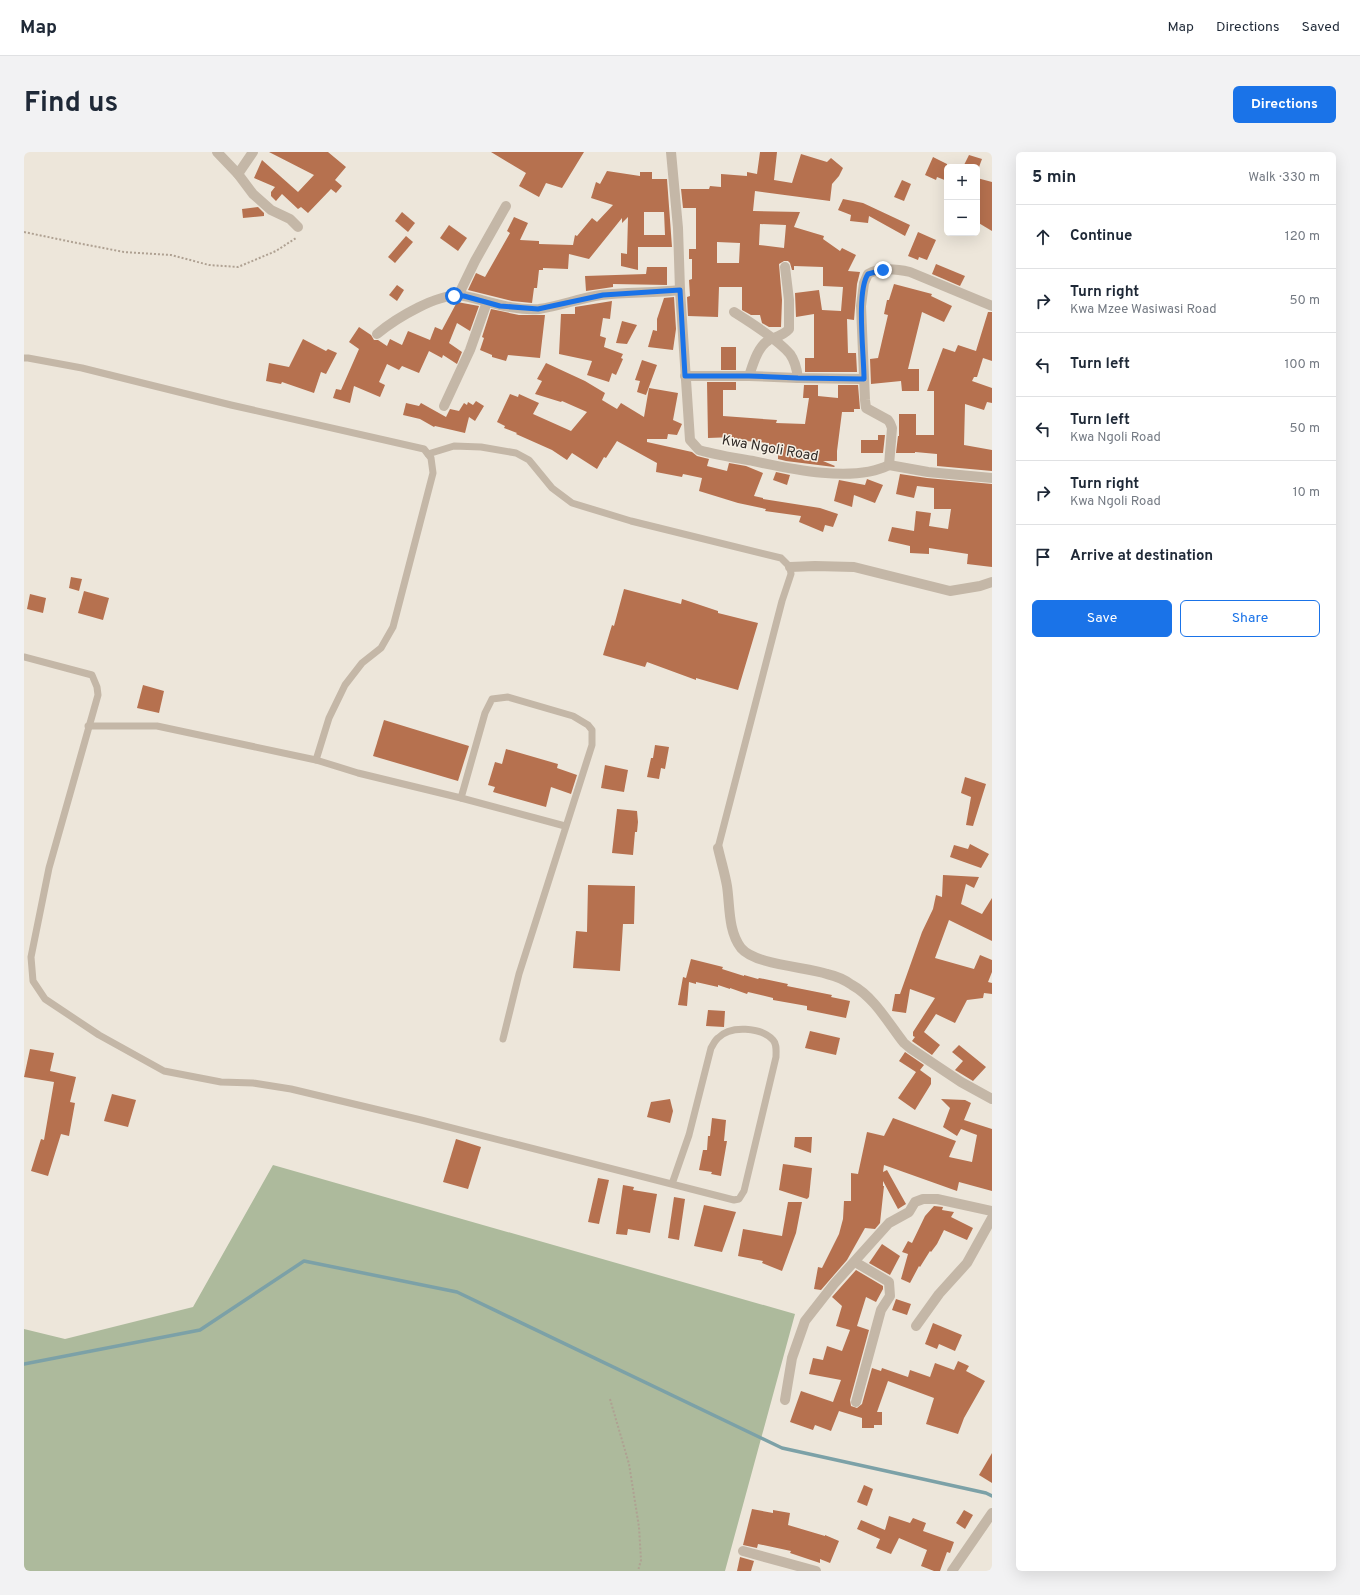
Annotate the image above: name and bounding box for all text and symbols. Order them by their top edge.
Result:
text: Map [20,16,57,40]
text: Map [1168,19,1194,36]
text: Directions [1216,19,1280,36]
text: Saved [1302,19,1340,36]
text: Find us [24,86,118,122]
button: Directions [1233,86,1336,123]
map controls [944,164,980,236]
button: + [944,164,980,200]
text: 5 min [1032,167,1076,189]
text: Walk · 330 m [1248,170,1320,186]
button: − [944,200,980,236]
icon: ahead [1032,226,1054,248]
text: Continue [1070,227,1132,246]
text: 120 m [1285,229,1320,245]
route end [874,261,892,279]
text: Turn right [1070,283,1139,302]
route start [445,287,463,305]
icon: right [1032,290,1054,312]
text: 50 m [1290,293,1320,309]
text: Kwa Mzee Wasiwasi Road [1070,302,1216,318]
icon: left [1032,354,1054,376]
text: Turn left [1070,355,1130,374]
text: 100 m [1284,357,1320,373]
text: Turn left [1070,411,1130,430]
icon: left [1032,418,1054,440]
text: 50 m [1290,421,1320,437]
text: Kwa Ngoli Road [1070,430,1161,446]
street label: Kwa Ngoli Road [720,432,820,466]
text: Turn right [1070,475,1139,494]
icon: right [1032,482,1054,504]
text: 10 m [1293,485,1320,501]
text: Kwa Ngoli Road [1070,494,1161,510]
icon: arrive [1032,546,1054,568]
text: Arrive at destination [1070,547,1213,566]
button: Save [1032,600,1172,637]
button: Share [1180,600,1320,637]

